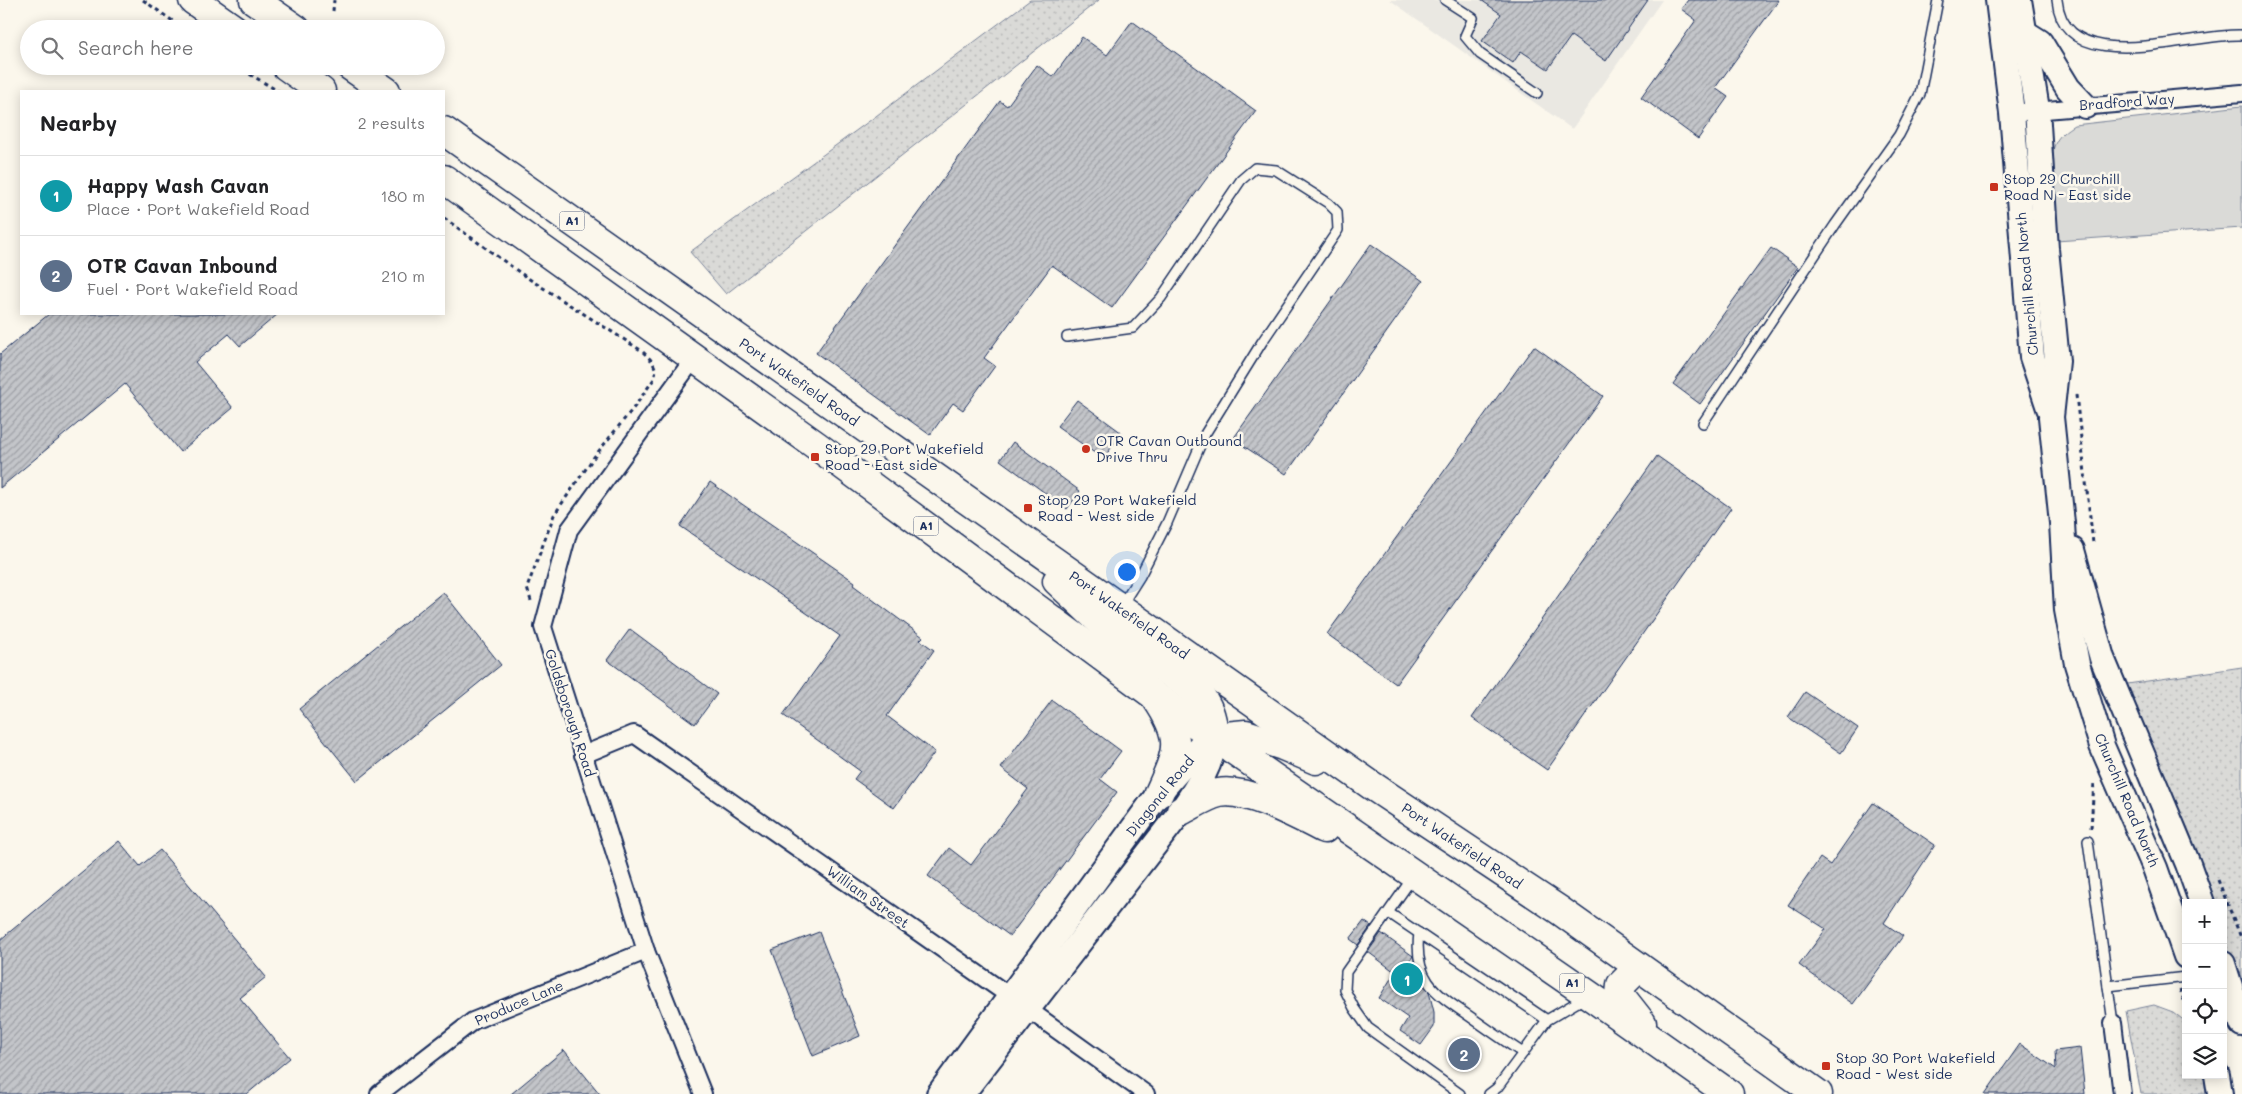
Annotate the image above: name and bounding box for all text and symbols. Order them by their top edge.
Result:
search box [20,20,445,75]
icon: search [38,34,66,62]
text: Search here [78,35,194,60]
street label: Bradford Way [2079,89,2175,114]
text: Nearby [40,109,117,136]
text: 2 results [358,112,425,133]
place label: Stop 29 Churchill Road N - East side [2004,169,2131,204]
text: Happy Wash Cavan [87,173,269,198]
marker: Stop 29 Churchill Road N - East side [1988,181,2000,193]
text: 1 [52,185,60,206]
text: 180 m [380,185,425,206]
text: Place · Port Wakefield Road [87,198,309,219]
road number: A1 [560,212,584,230]
street label: Churchill Road North [2011,212,2042,356]
text: OTR Cavan Inbound [87,253,277,278]
text: 2 [52,265,60,286]
text: 210 m [381,265,425,286]
text: Fuel · Port Wakefield Road [87,278,298,299]
street label: Port Wakefield Road [736,333,863,430]
place label: OTR Cavan Outbound Drive Thru [1096,431,1242,466]
place label: Stop 29 Port Wakefield Road - East side [825,439,984,474]
marker: OTR Cavan Outbound Drive Thru [1080,443,1092,455]
marker: Stop 29 Port Wakefield Road - East side [809,451,821,463]
place label: Stop 29 Port Wakefield Road - West side [1038,490,1197,525]
marker: Stop 29 Port Wakefield Road - West side [1022,502,1034,514]
road number: A1 [914,516,938,536]
your location [1114,559,1140,585]
street label: Port Wakefield Road [1066,566,1193,663]
street label: Goldsborough Road [541,646,600,779]
street label: Churchill Road North [2091,730,2164,870]
street label: Diagonal Road [1121,751,1198,840]
street label: Port Wakefield Road [1398,798,1526,893]
street label: William Street [823,861,913,932]
map controls [2182,899,2227,1079]
button: + [2182,899,2227,944]
button: − [2182,944,2227,989]
pin: 1 [1391,960,1423,998]
road number: A1 [1560,974,1584,992]
street label: Produce Lane [472,975,566,1030]
button: locate [2182,989,2227,1034]
button: layers [2182,1034,2227,1079]
pin: 2 [1448,1035,1480,1073]
place label: Stop 30 Port Wakefield Road - West side [1836,1048,1995,1083]
marker: Stop 30 Port Wakefield Road - West side [1820,1060,1832,1072]

